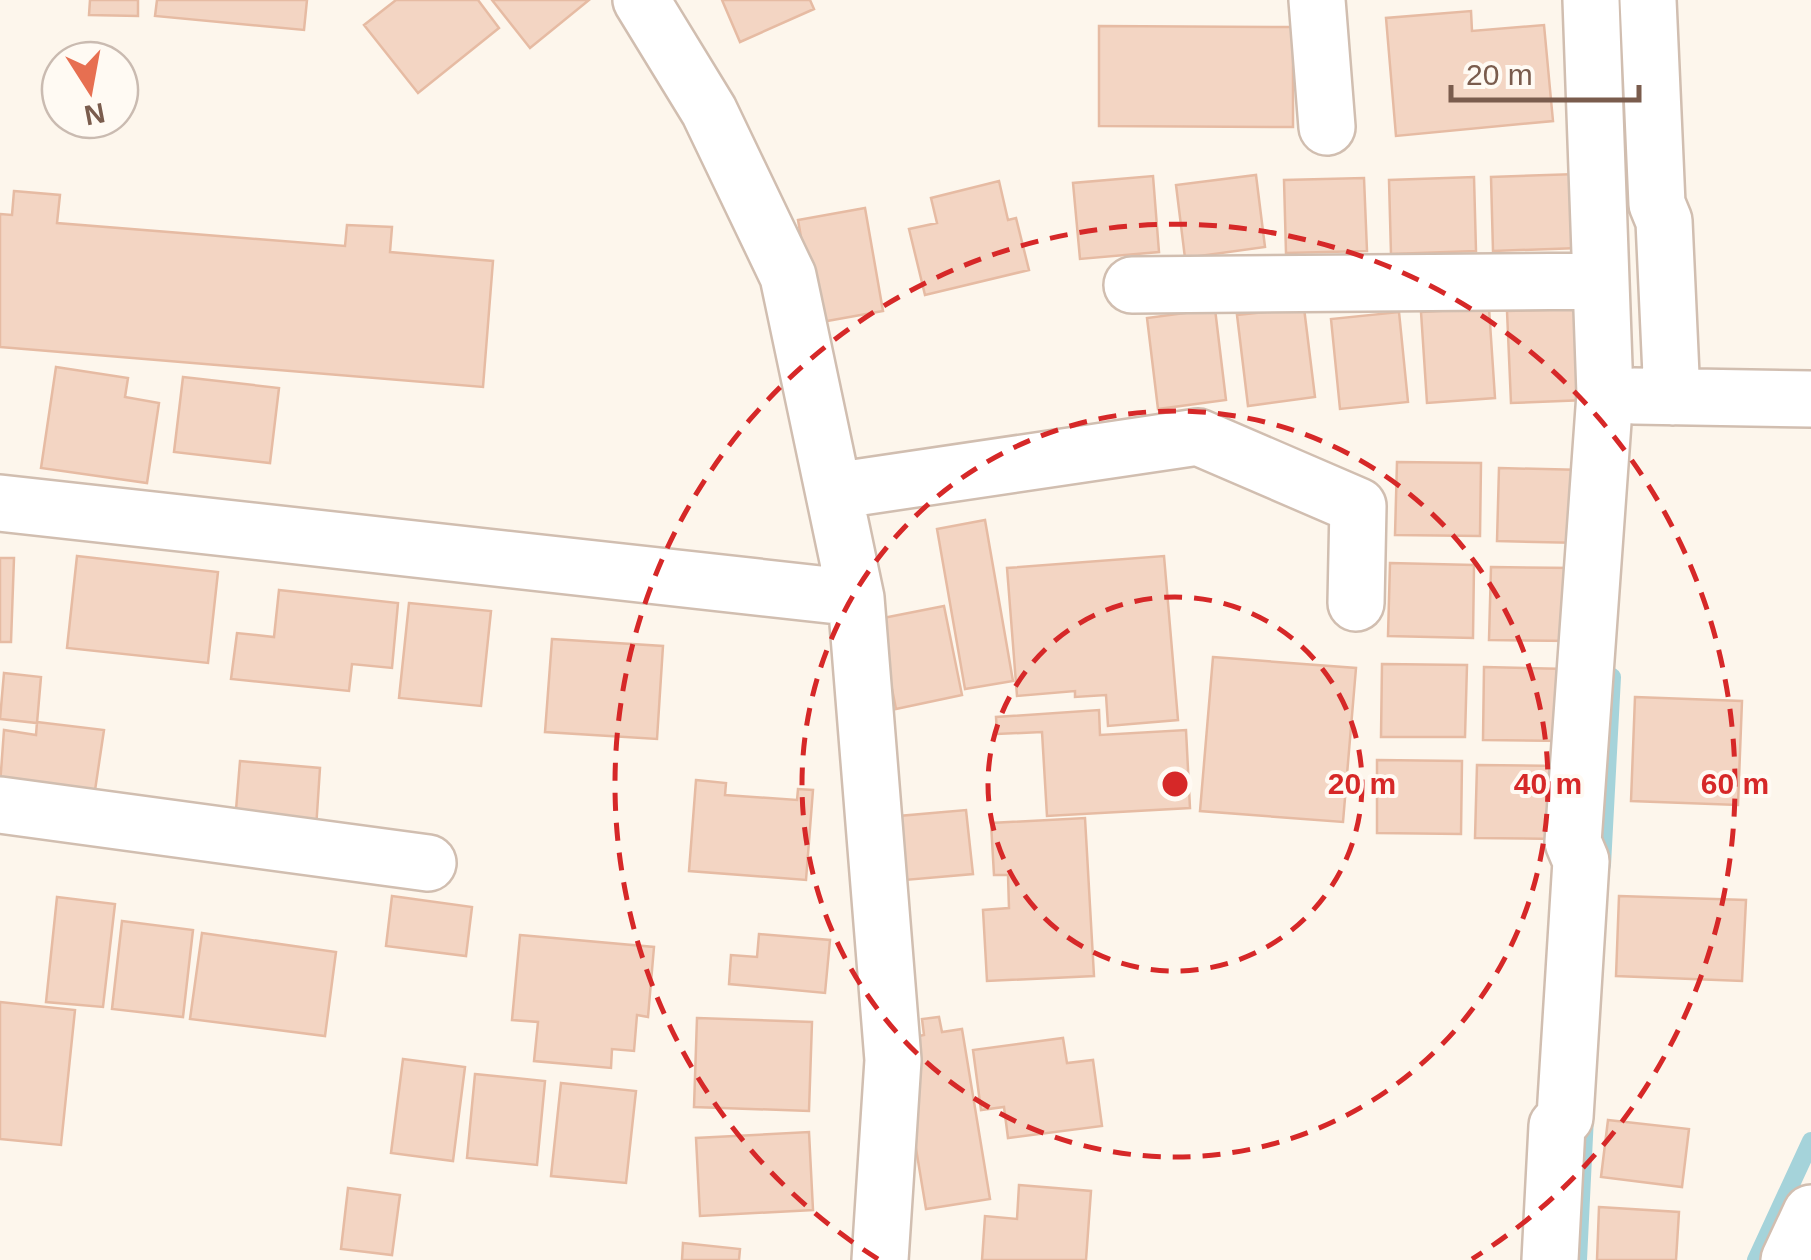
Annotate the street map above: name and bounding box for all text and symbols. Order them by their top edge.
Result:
north arrow [40,40,140,140]
scale bar [1451,40,1638,102]
text: 20 m [1466,58,1533,91]
text: N [82,97,108,131]
centre of rings [1157,766,1193,802]
text: 20 m [1328,767,1396,800]
text: 40 m [1514,767,1582,800]
text: 60 m [1701,767,1769,800]

